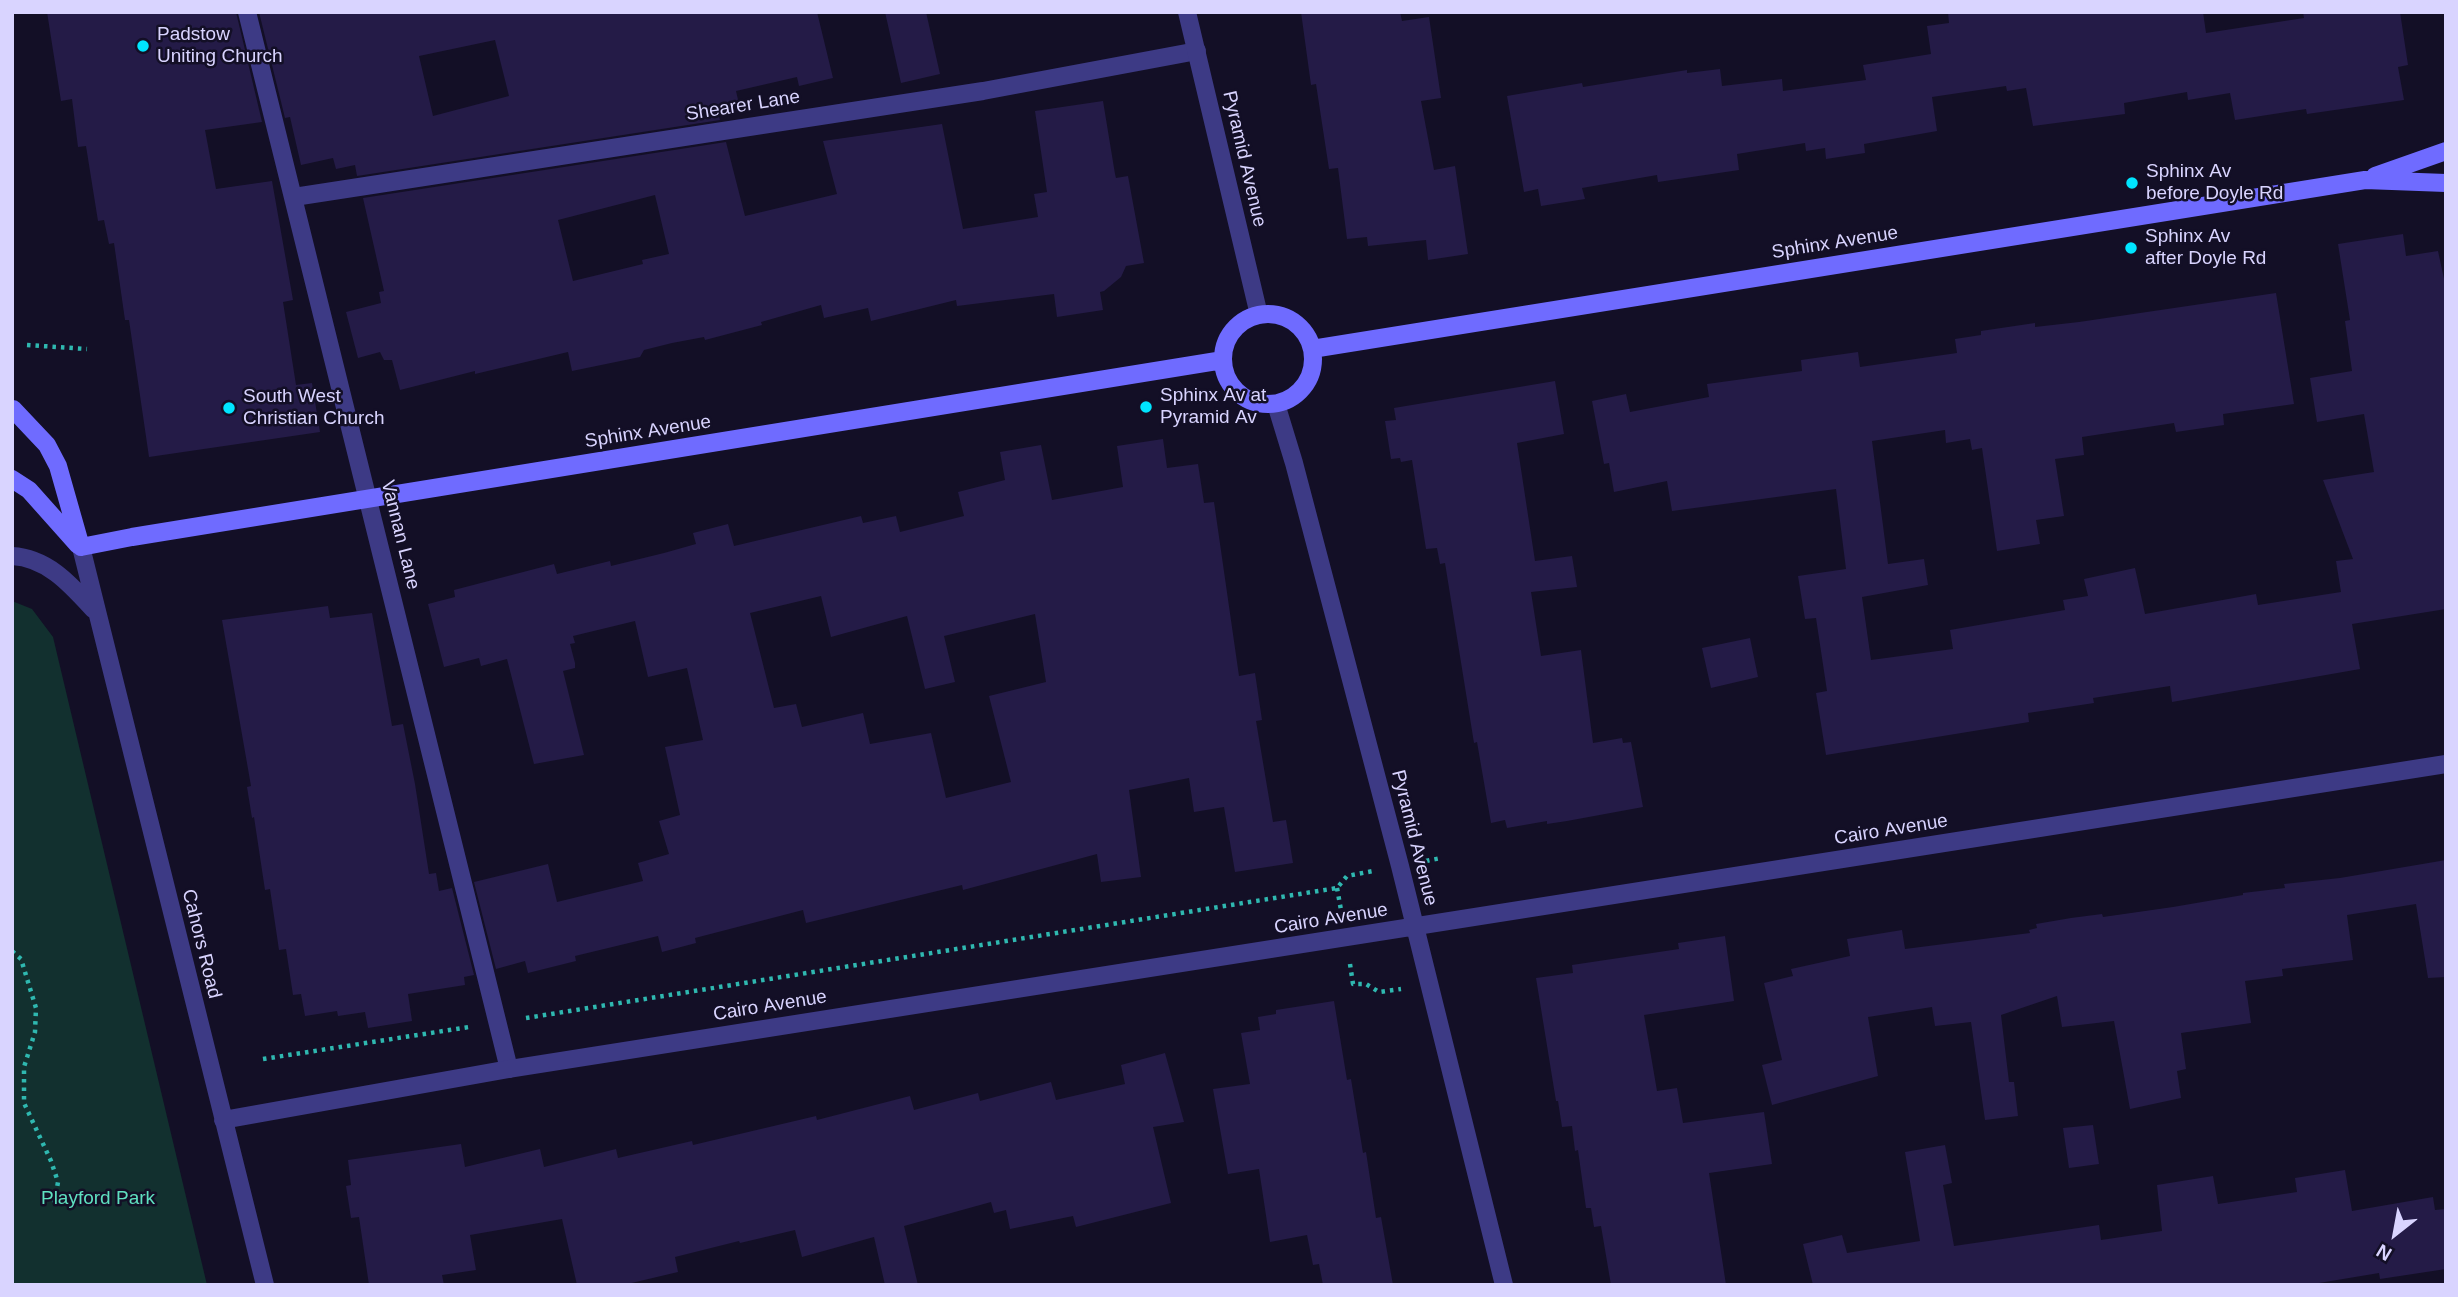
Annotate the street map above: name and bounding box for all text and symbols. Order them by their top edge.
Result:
place label: Padstow Uniting Church [157,24,283,68]
marker: Padstow Uniting Church [135,38,151,54]
street label: Shearer Lane [684,86,802,126]
street label: Pyramid Avenue [1217,89,1271,229]
place label: Sphinx Av before Doyle Rd [2146,161,2283,205]
marker: Sphinx Av before Doyle Rd [2124,175,2140,191]
street label: Sphinx Avenue [1770,222,1900,264]
place label: Sphinx Av after Doyle Rd [2145,226,2266,270]
marker: Sphinx Av after Doyle Rd [2123,240,2139,256]
place label: Sphinx Av at Pyramid Av [1160,385,1266,429]
place label: South West Christian Church [243,386,384,430]
marker: Sphinx Av at Pyramid Av [1138,399,1154,415]
marker: South West Christian Church [221,400,237,416]
street label: Sphinx Avenue [583,411,713,453]
street label: Vannan Lane [375,478,425,592]
street label: Pyramid Avenue [1386,768,1442,908]
street label: Cairo Avenue [1833,810,1949,850]
street label: Cahors Road [176,887,226,1001]
street label: Cairo Avenue [1273,899,1389,939]
street label: Cairo Avenue [712,986,828,1026]
park label: Playford Park [41,1188,155,1210]
north arrow [2360,1199,2430,1269]
text: N [2373,1240,2395,1265]

